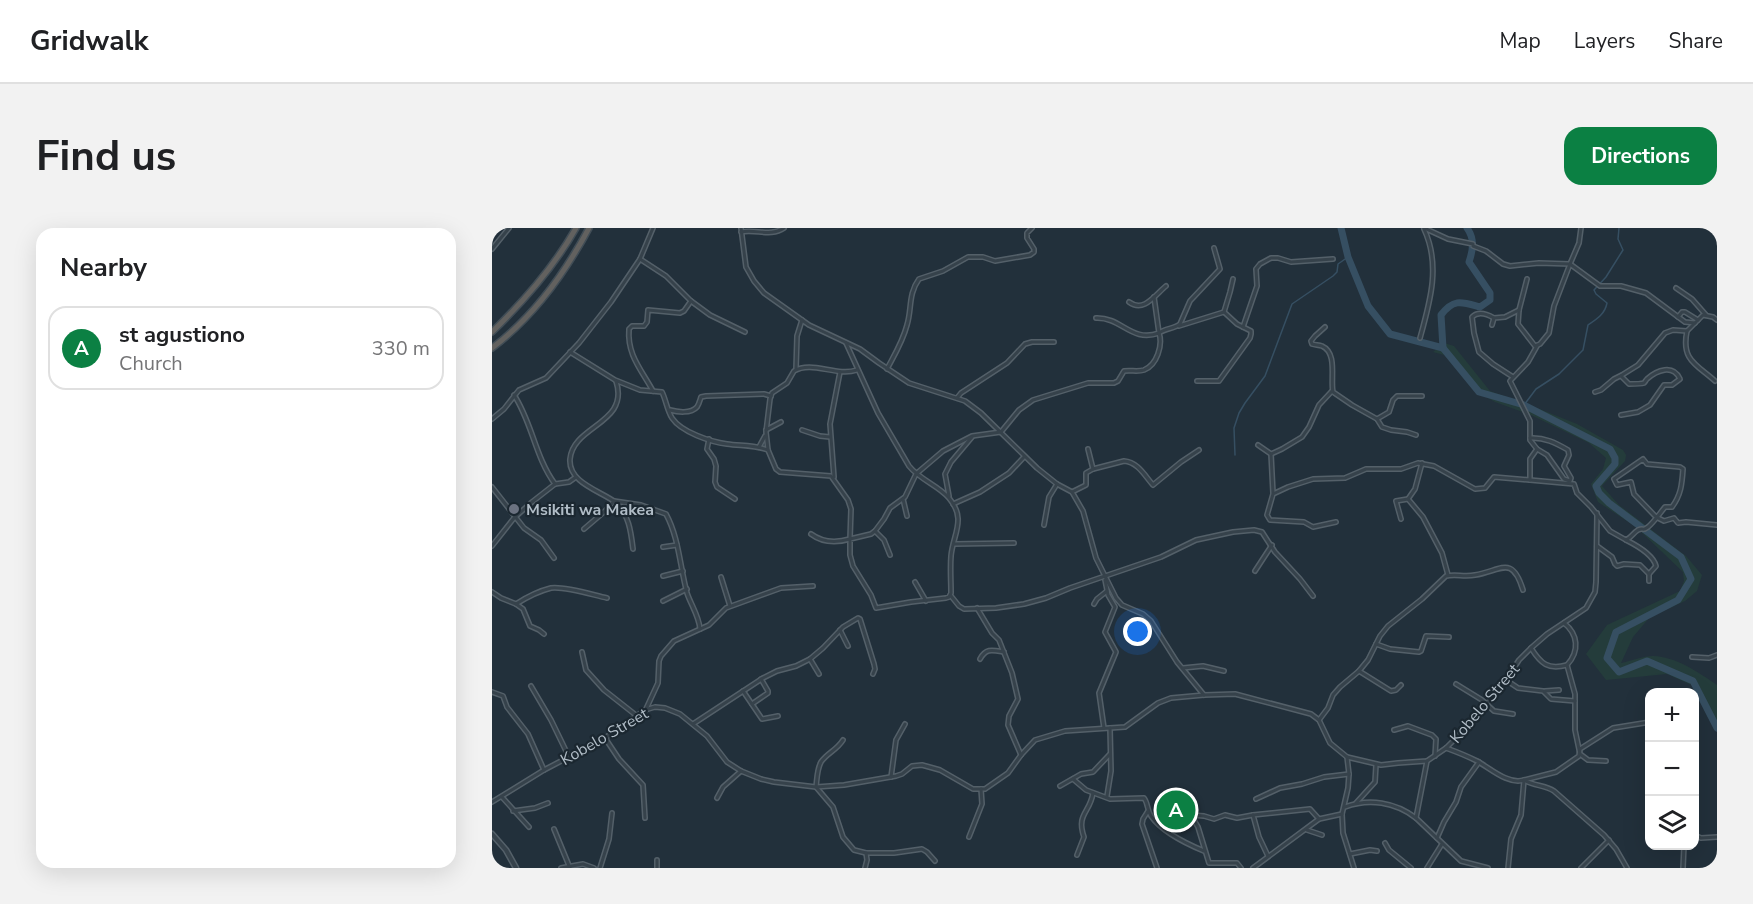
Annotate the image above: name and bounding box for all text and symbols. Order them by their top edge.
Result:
text: Gridwalk [30,22,148,60]
text: Map [1499,27,1541,55]
text: Layers [1574,27,1635,55]
text: Share [1668,27,1723,55]
button: Directions [1564,127,1717,185]
text: Find us [36,128,176,185]
text: Nearby [60,250,147,285]
text: st agustiono [119,320,245,350]
text: A [74,335,89,362]
text: 330 m [372,335,430,362]
text: Church [119,350,183,377]
place label: Msikiti wa Makea [526,499,654,521]
marker: Msikiti wa Makea [507,502,521,516]
your location [1123,617,1152,646]
street label: Kobelo Street [1445,659,1525,748]
map controls [1645,688,1699,850]
button: + [1645,688,1699,742]
street label: Kobelo Street [557,703,653,771]
button: − [1645,742,1699,796]
pin: A [1156,788,1196,832]
button: layers [1645,796,1699,850]

